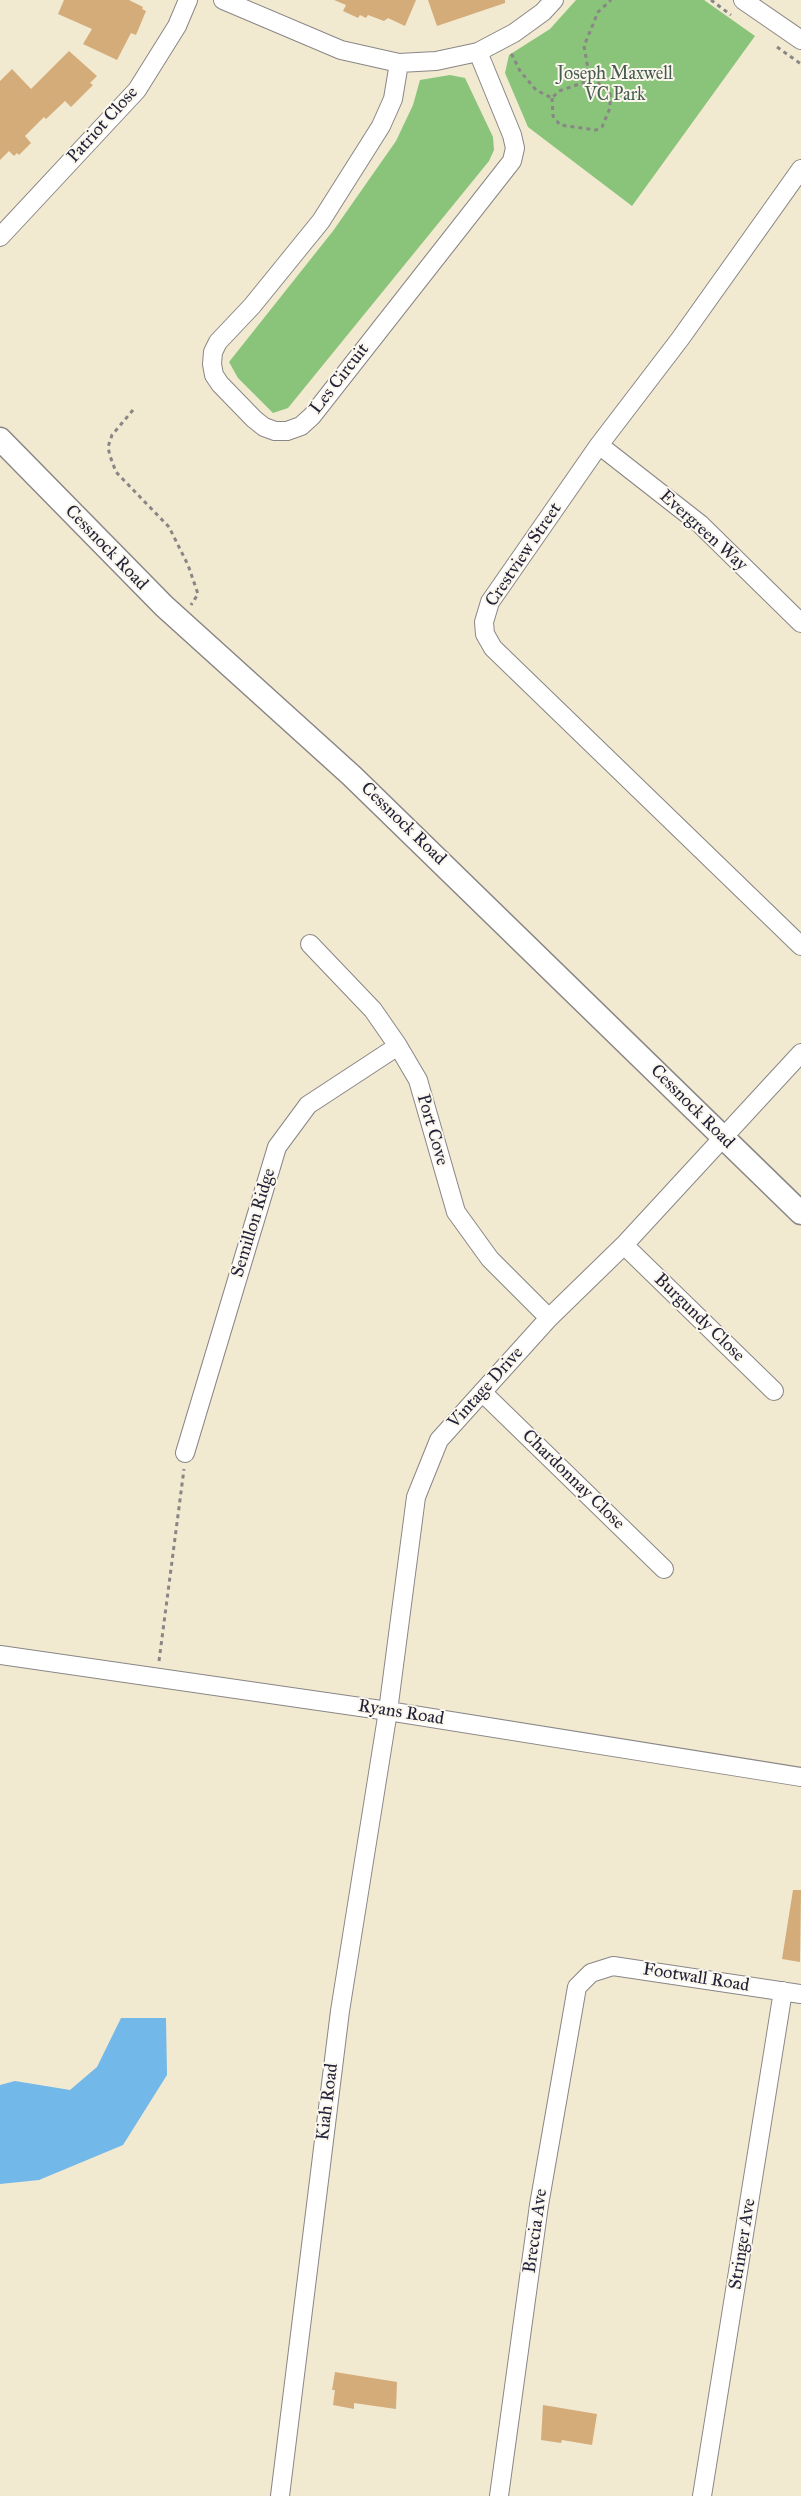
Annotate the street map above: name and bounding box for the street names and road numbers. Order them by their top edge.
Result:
street label: Patriot Close [63,82,143,168]
street label: Les Circuit [306,339,374,419]
street label: Evergreen Way [655,486,751,576]
street label: Crestview Street [481,499,567,611]
street label: Cessnock Road [60,501,152,595]
street label: Cessnock Road [356,778,450,870]
street label: Cessnock Road [645,1060,739,1154]
street label: Port Cove [412,1092,452,1168]
street label: Semillon Ridge [227,1166,281,1280]
street label: Burgundy Close [649,1269,749,1367]
street label: Vintage Drive [444,1343,528,1433]
street label: Chardonnay Close [517,1426,629,1534]
street label: Ryans Road [356,1696,446,1730]
street label: Footwall Road [641,1959,751,1997]
street label: Kiah Road [313,2062,343,2142]
street label: Breccia Ave [519,2187,553,2275]
street label: Stringer Ave [725,2197,761,2291]

